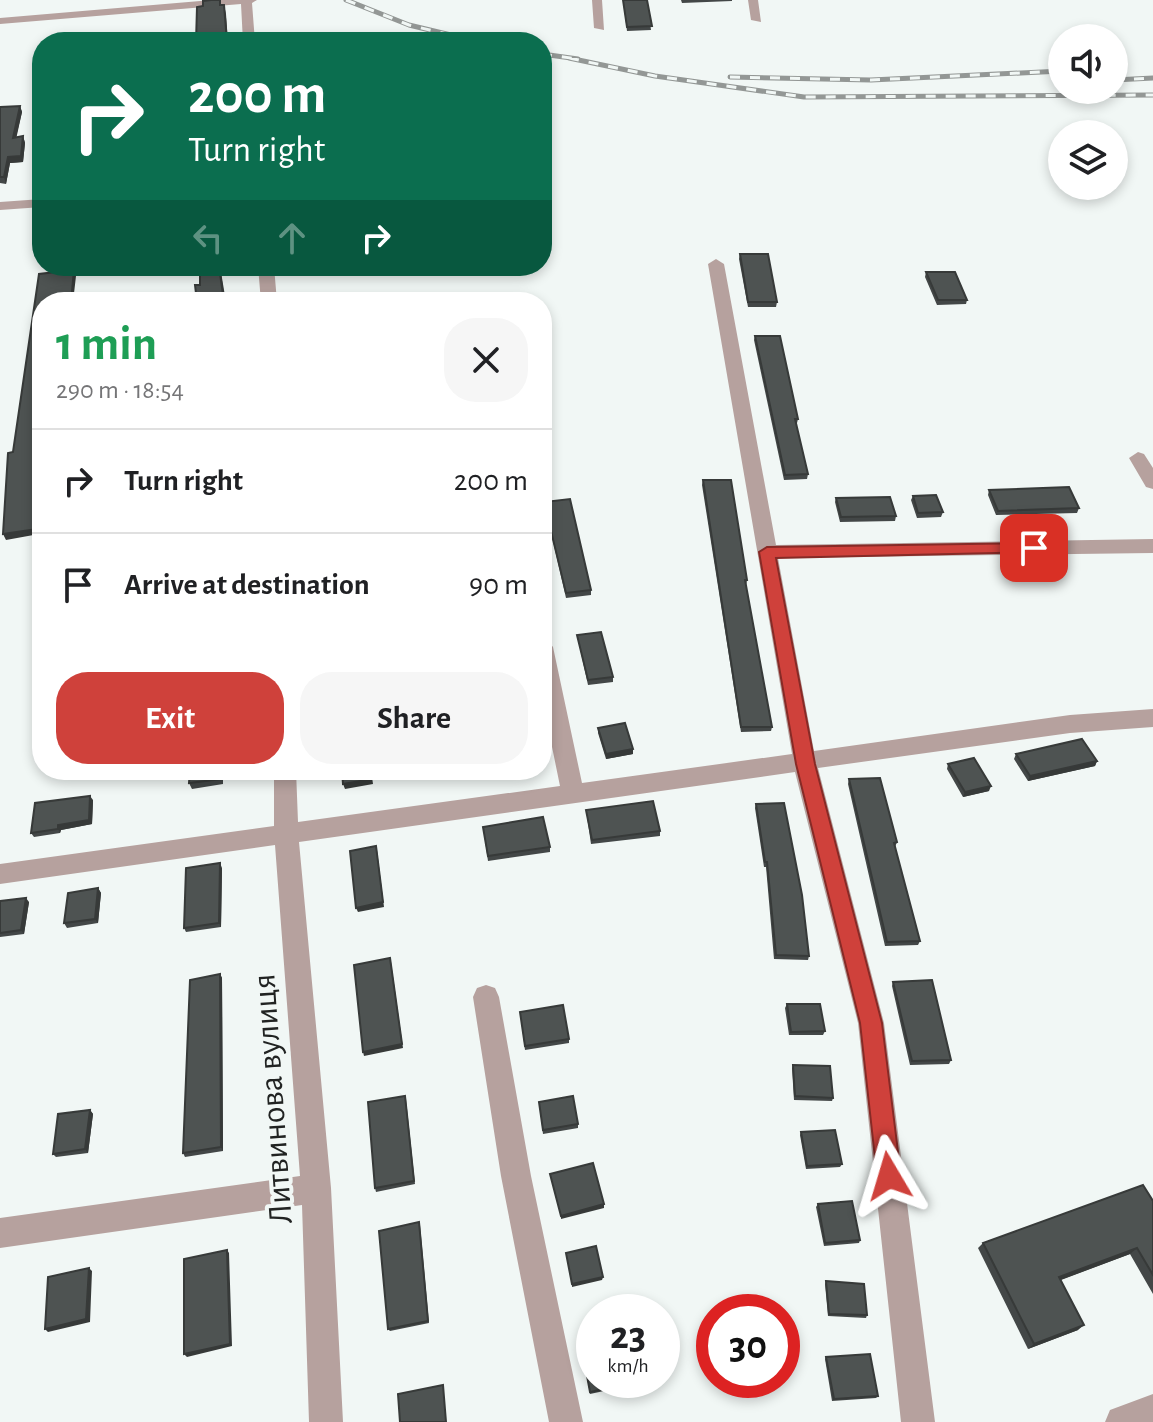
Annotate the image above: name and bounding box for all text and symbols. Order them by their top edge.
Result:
map controls [1048,24,1128,200]
button: sound [1048,24,1128,104]
icon: right [56,64,160,168]
text: 200 m [188,67,326,123]
button: layers [1048,120,1128,200]
text: Turn right [188,132,325,168]
icon: left [186,216,230,260]
icon: ahead [270,216,314,260]
icon: right [354,216,398,260]
button: close [444,318,528,402]
text: 1 min [56,321,157,369]
text: 290 m · 18:54 [56,377,184,403]
icon: right [56,459,100,503]
text: Turn right [124,466,243,496]
text: 200 m [454,466,528,496]
pin [1000,514,1068,582]
icon: arrive [1012,526,1056,570]
icon: arrive [56,563,100,607]
text: Arrive at destination [124,570,370,600]
text: 90 m [469,570,528,600]
button: Exit [56,672,284,764]
button: Share [300,672,528,764]
street label: Литвинова вулиця [247,973,299,1225]
position arrow [847,1134,931,1218]
speed limit sign: 30 [696,1294,800,1398]
text: 23 [610,1316,646,1356]
text: km/h [607,1356,649,1376]

